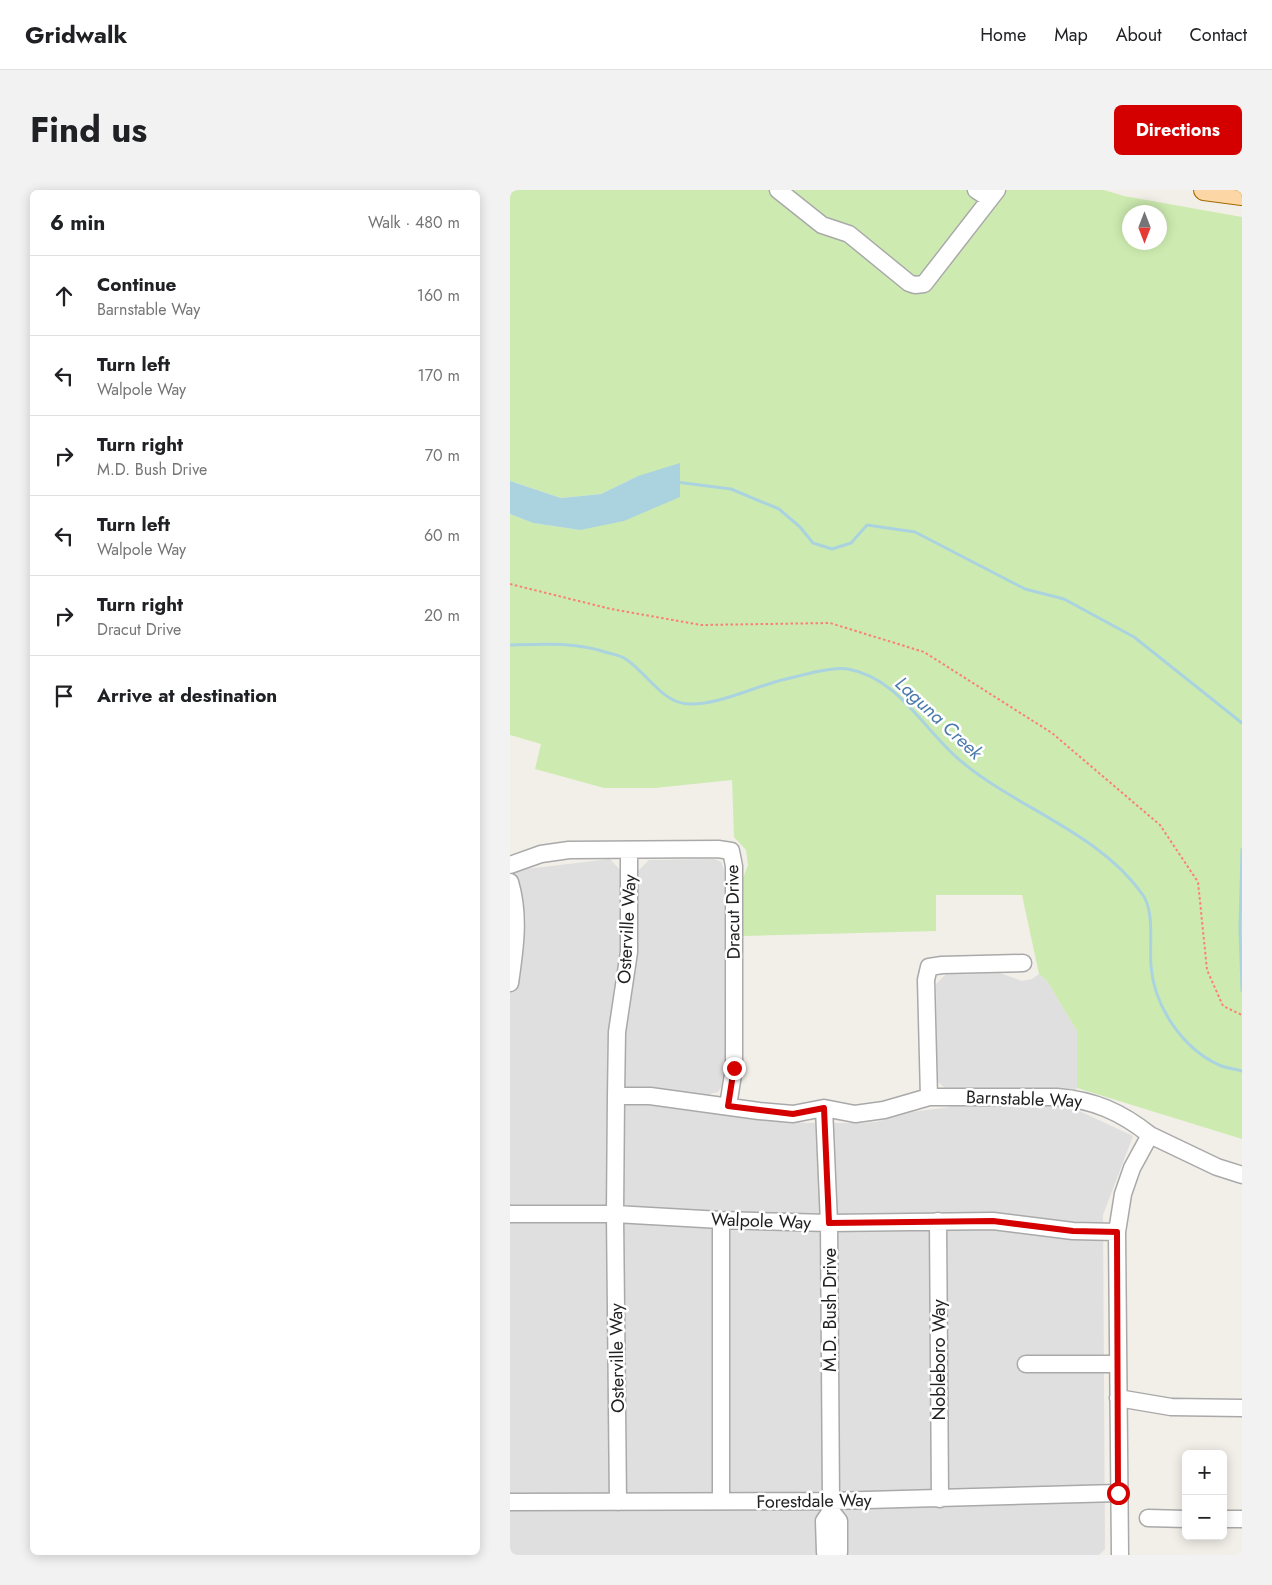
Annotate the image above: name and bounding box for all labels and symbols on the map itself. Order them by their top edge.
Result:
north arrow [1122,205,1167,250]
water label: Laguna Creek [889,670,989,766]
street label: Dracut Drive [719,864,747,960]
street label: Osterville Way [611,873,643,985]
route end [723,1057,746,1080]
street label: Barnstable Way [966,1084,1083,1114]
street label: Walpole Way [710,1206,812,1236]
street label: M.D. Bush Drive [817,1248,843,1372]
street label: Nobleboro Way [926,1299,952,1421]
street label: Osterville Way [603,1303,631,1413]
route start [1107,1482,1130,1505]
street label: Forestdale Way [756,1487,872,1515]

